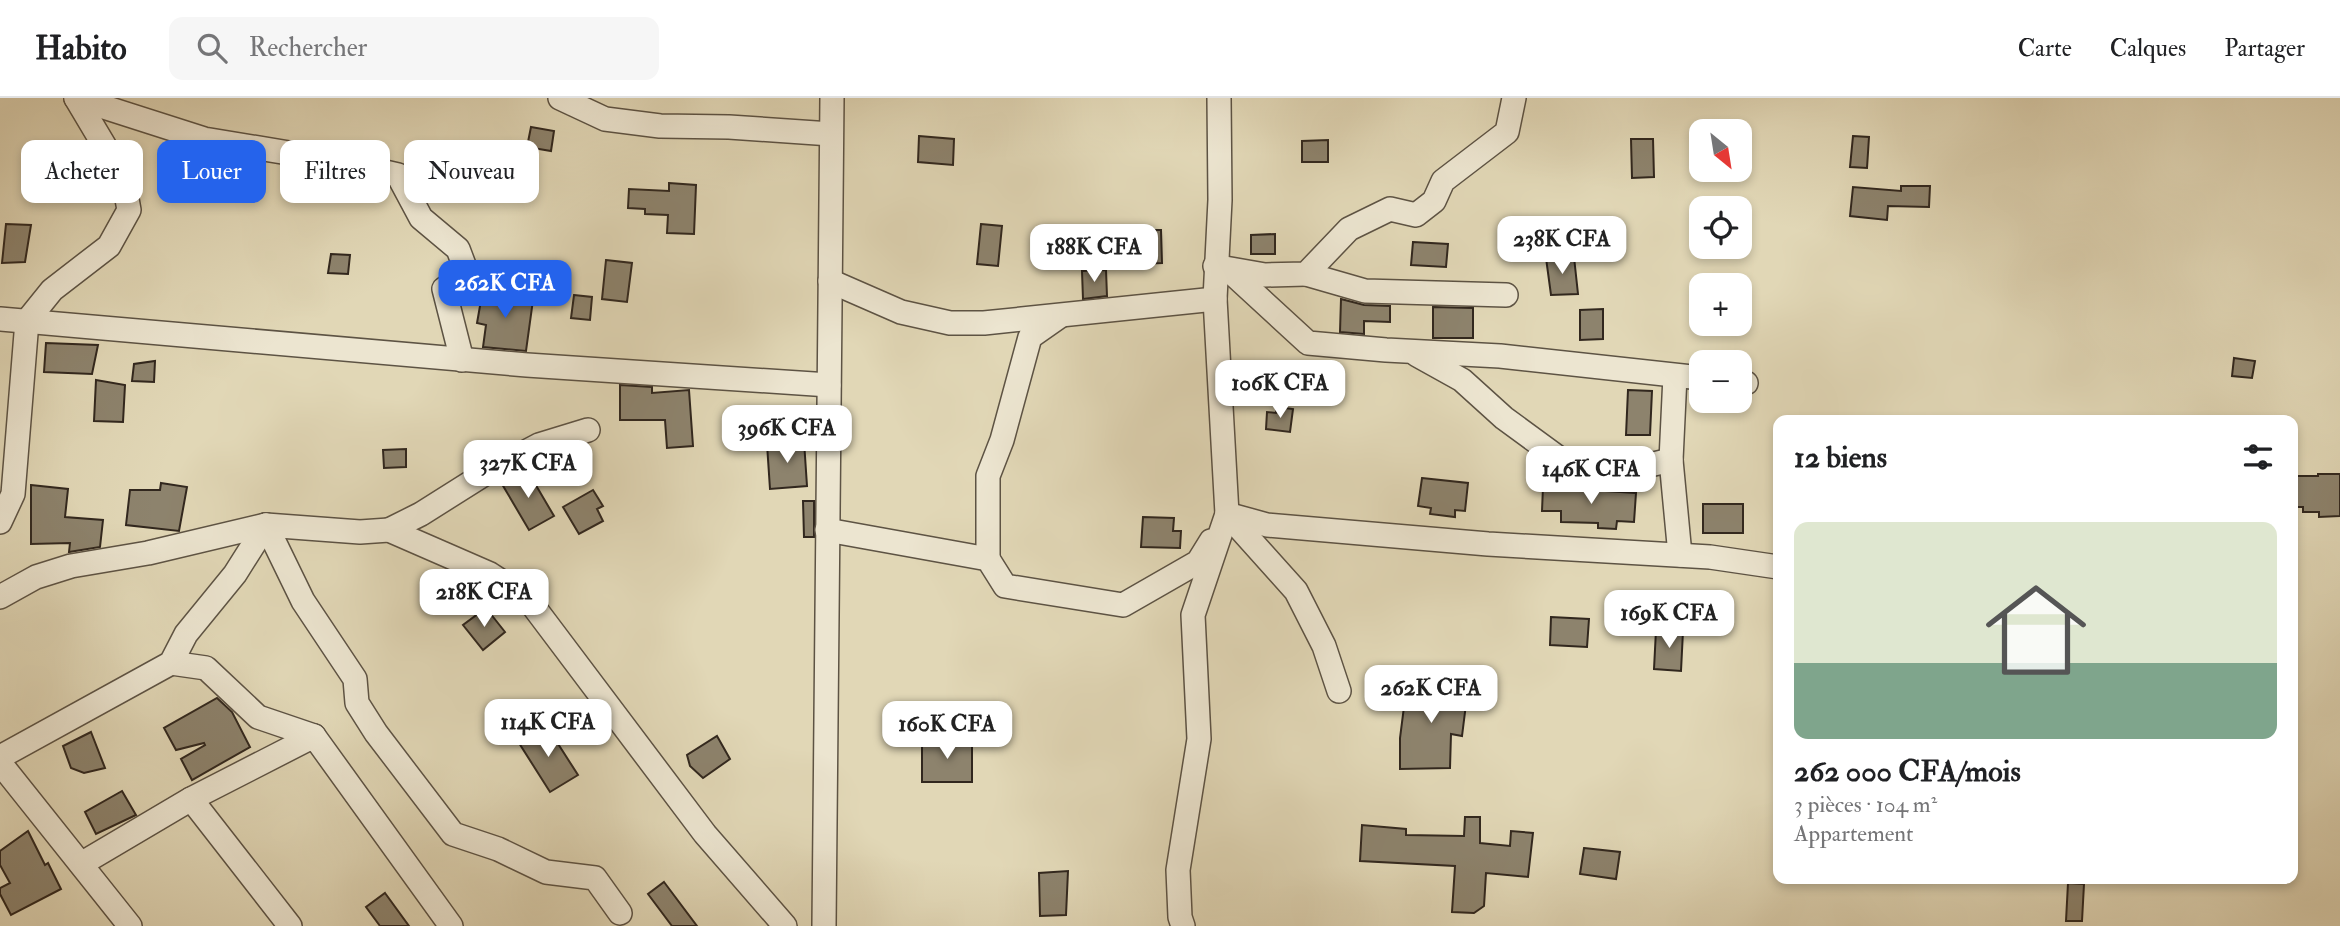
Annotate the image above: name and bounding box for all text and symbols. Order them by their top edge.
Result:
search box [169,17,659,80]
text: Habito [35,28,127,69]
icon: search [193,29,231,67]
text: Rechercher [249,32,367,64]
text: Carte [2018,33,2072,64]
text: Calques [2110,33,2186,64]
text: Partager [2224,33,2305,64]
north arrow [1689,119,1752,182]
map controls [1689,119,1752,413]
chip: Acheter [21,140,143,203]
chip: Louer [157,140,266,203]
chip: Filtres [280,140,390,203]
chip: Nouveau [404,140,539,203]
button: locate [1689,196,1752,259]
pin: 238K CFA [1490,216,1634,276]
text: 238K CFA [1513,224,1611,253]
pin: 188K CFA [1022,225,1166,284]
text: 188K CFA [1046,232,1142,261]
pin: 262K CFA [433,260,577,320]
text: 262K CFA [455,268,555,297]
button: + [1689,273,1752,336]
button: − [1689,350,1752,413]
pin: 106K CFA [1208,360,1352,420]
text: 106K CFA [1231,368,1329,397]
pin: 396K CFA [715,406,859,465]
text: 396K CFA [738,413,836,442]
icon: filters [2239,438,2277,476]
text: 12 biens [1794,439,1887,476]
pin: 327K CFA [456,440,600,500]
pin: 146K CFA [1519,446,1663,506]
text: 327K CFA [479,448,577,477]
text: 146K CFA [1542,454,1640,483]
icon: home [1973,567,2099,693]
pin: 218K CFA [412,570,556,629]
text: 218K CFA [436,577,532,606]
pin: 169K CFA [1597,590,1741,650]
text: 169K CFA [1620,598,1718,627]
pin: 262K CFA [1359,666,1503,725]
text: 262K CFA [1381,673,1481,702]
pin: 114K CFA [476,700,620,759]
pin: 160K CFA [875,702,1019,761]
text: 114K CFA [501,707,595,736]
text: 160K CFA [898,709,996,738]
text: 262 000 CFA/mois [1794,753,2021,790]
text: 3 pièces · 104 m² [1794,790,1937,819]
text: Appartement [1794,819,1914,848]

